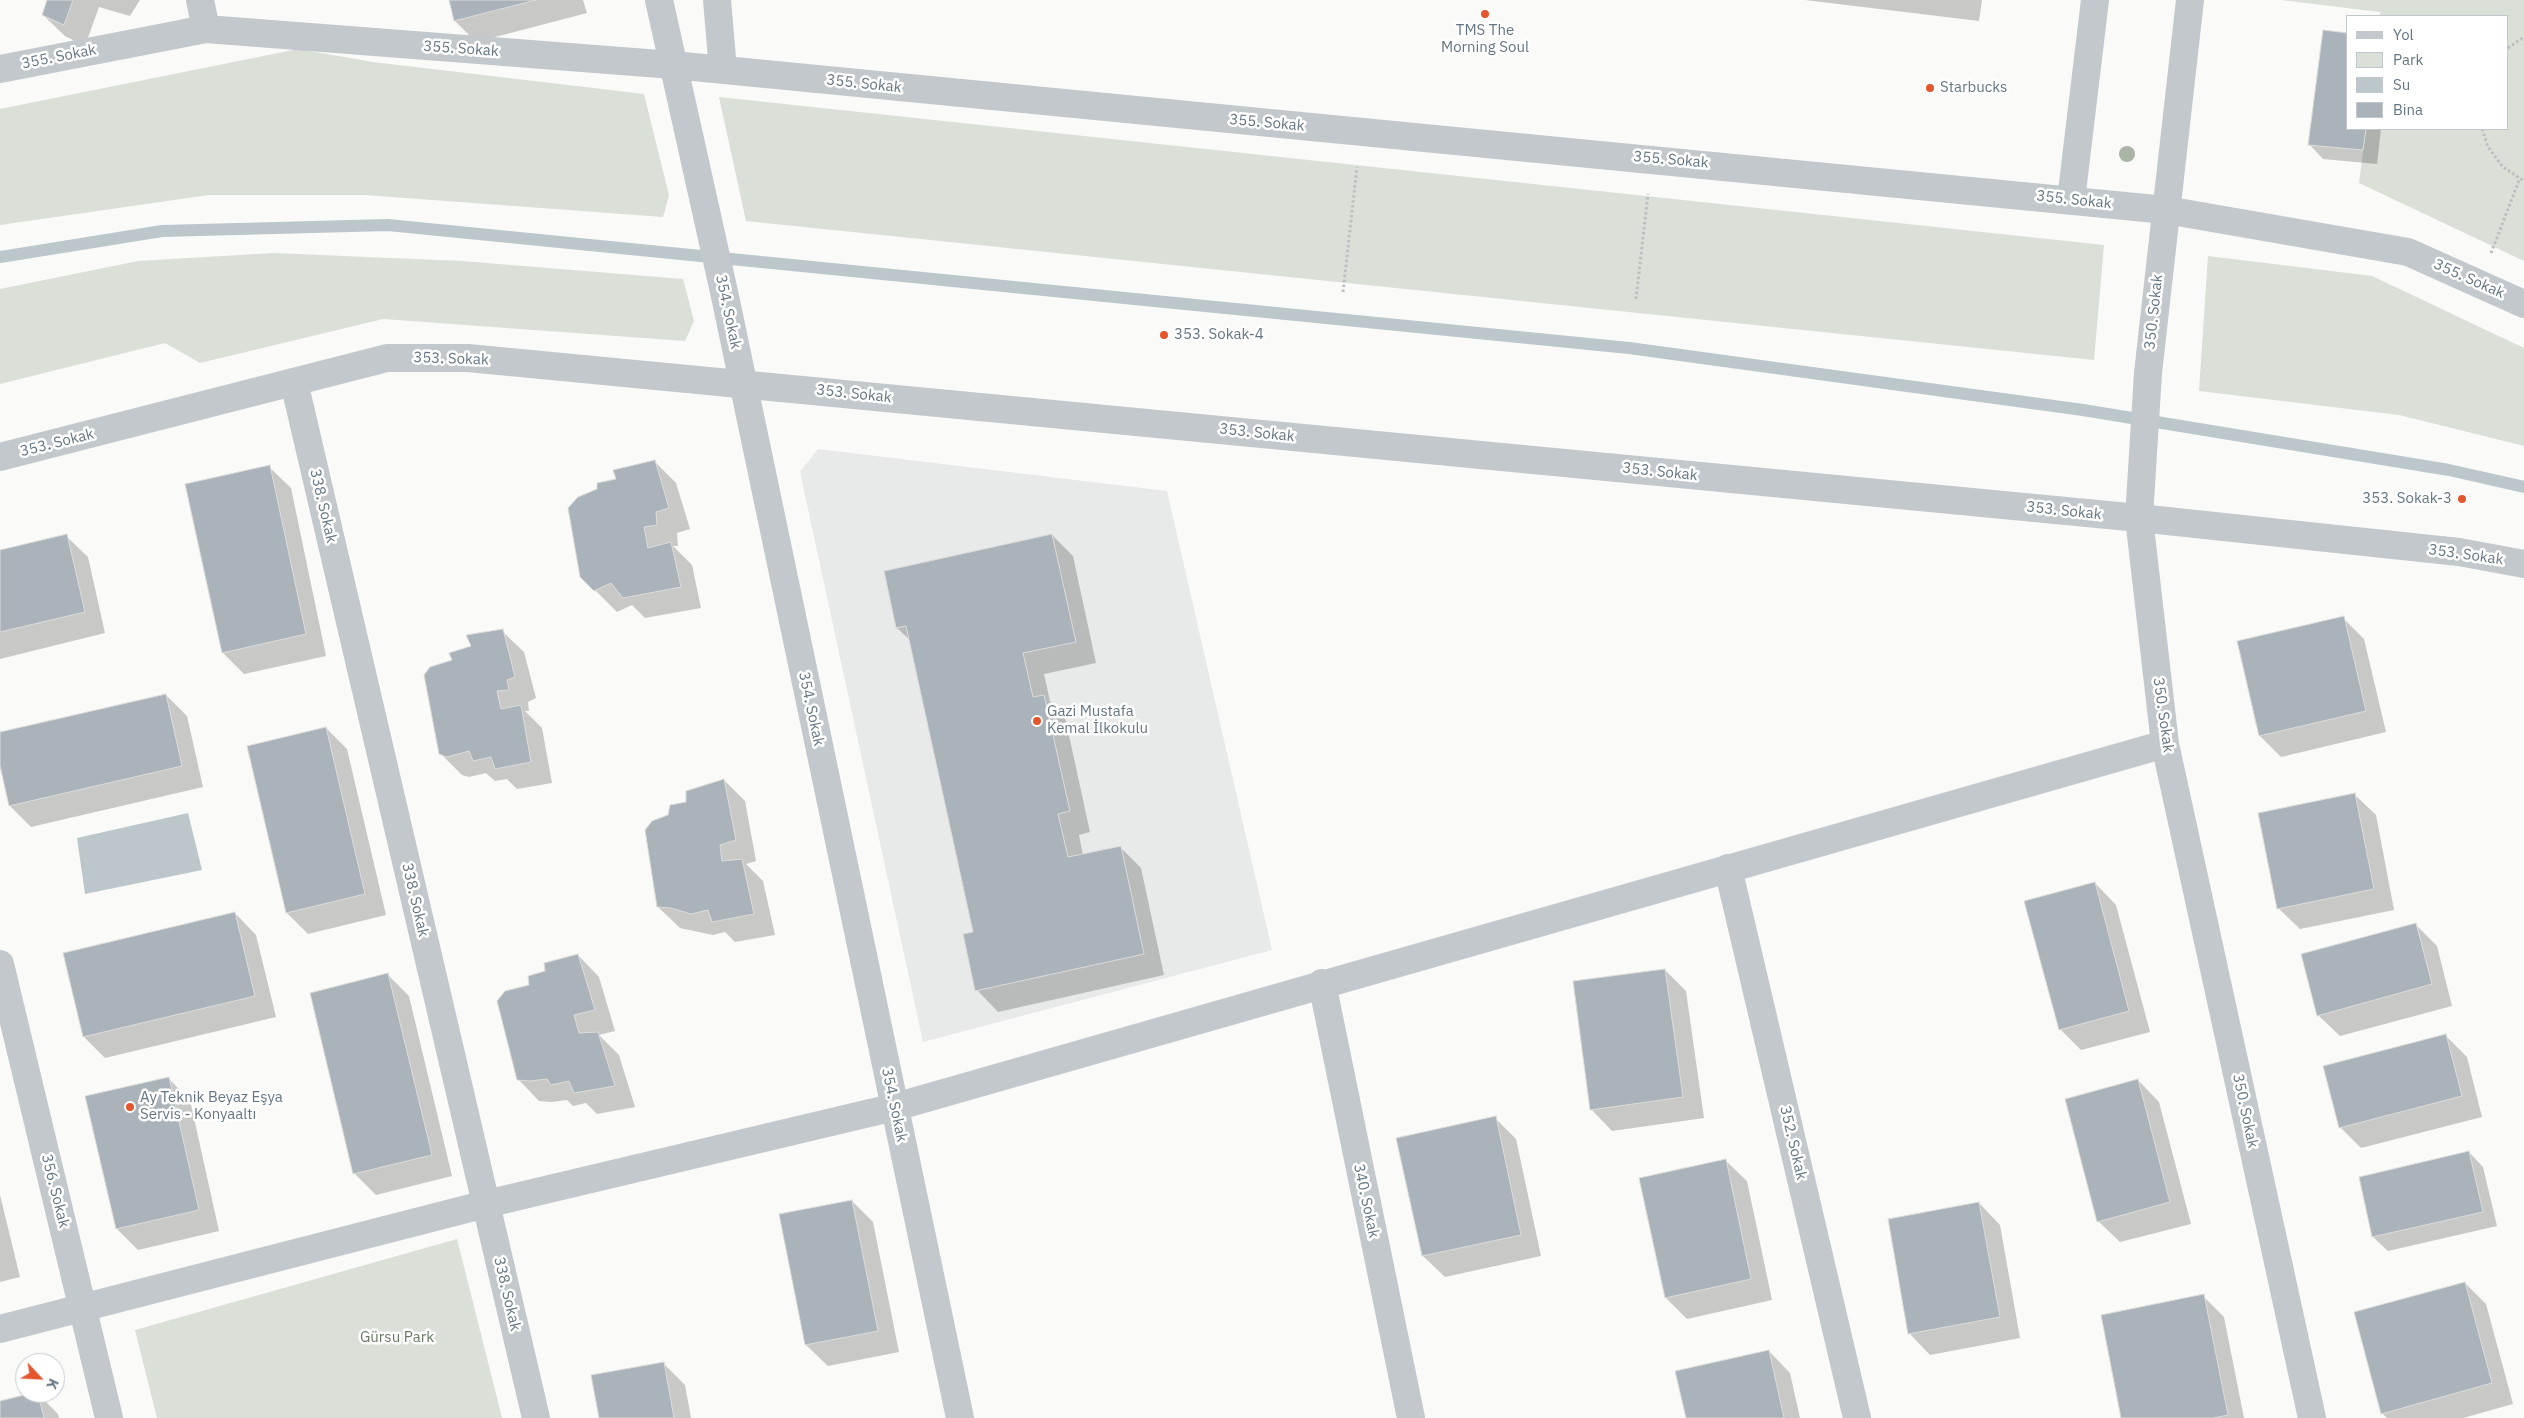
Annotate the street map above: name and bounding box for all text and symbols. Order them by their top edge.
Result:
marker: TMS The Morning Soul [1479,8,1491,20]
legend [2346,15,2509,130]
place label: TMS The Morning Soul [1441,22,1529,57]
text: Yol [2393,25,2414,44]
street label: 355. Sokak [423,37,499,61]
street label: 355. Sokak [20,41,98,73]
text: Park [2393,50,2423,69]
street label: 355. Sokak [826,71,902,97]
text: Su [2393,75,2410,94]
place label: Starbucks [1940,79,2007,97]
marker: Starbucks [1924,82,1936,94]
text: Bina [2393,100,2423,119]
street label: 355. Sokak [1229,111,1305,135]
street label: 355. Sokak [1633,148,1709,172]
street label: 355. Sokak [2036,187,2112,213]
street label: 355. Sokak [2431,255,2507,303]
street label: 354. Sokak [711,273,745,351]
street label: 350. Sokak [2141,274,2167,350]
place label: 353. Sokak-4 [1174,326,1264,344]
marker: 353. Sokak-4 [1158,329,1170,341]
street label: 353. Sokak [413,349,489,369]
street label: 353. Sokak [816,381,892,407]
street label: 353. Sokak [1219,420,1295,446]
street label: 353. Sokak [18,425,96,461]
street label: 353. Sokak [1622,459,1698,485]
street label: 338. Sokak [306,467,340,545]
place label: 353. Sokak-3 [2362,490,2452,508]
marker: 353. Sokak-3 [2456,493,2468,505]
street label: 353. Sokak [2026,498,2102,524]
street label: 353. Sokak [2427,541,2505,569]
street label: 354. Sokak [794,670,828,748]
street label: 350. Sokak [2149,676,2177,754]
place label: Gazi Mustafa Kemal İlkokulu [1047,703,1148,738]
marker: Gazi Mustafa Kemal İlkokulu [1031,715,1043,727]
street label: 338. Sokak [398,861,432,939]
street label: 354. Sokak [877,1066,911,1144]
street label: 350. Sokak [2228,1072,2262,1150]
place label: Ay Teknik Beyaz Eşya Servis - Konyaaltı [140,1089,283,1124]
marker: Ay Teknik Beyaz Eşya Servis - Konyaaltı [124,1101,136,1113]
street label: 352. Sokak [1776,1104,1810,1182]
street label: 356. Sokak [37,1152,73,1230]
street label: 340. Sokak [1349,1162,1383,1240]
street label: 338. Sokak [490,1255,524,1333]
park label: Gürsu Park [360,1329,434,1347]
north arrow [15,1353,65,1403]
text: K [42,1376,63,1392]

